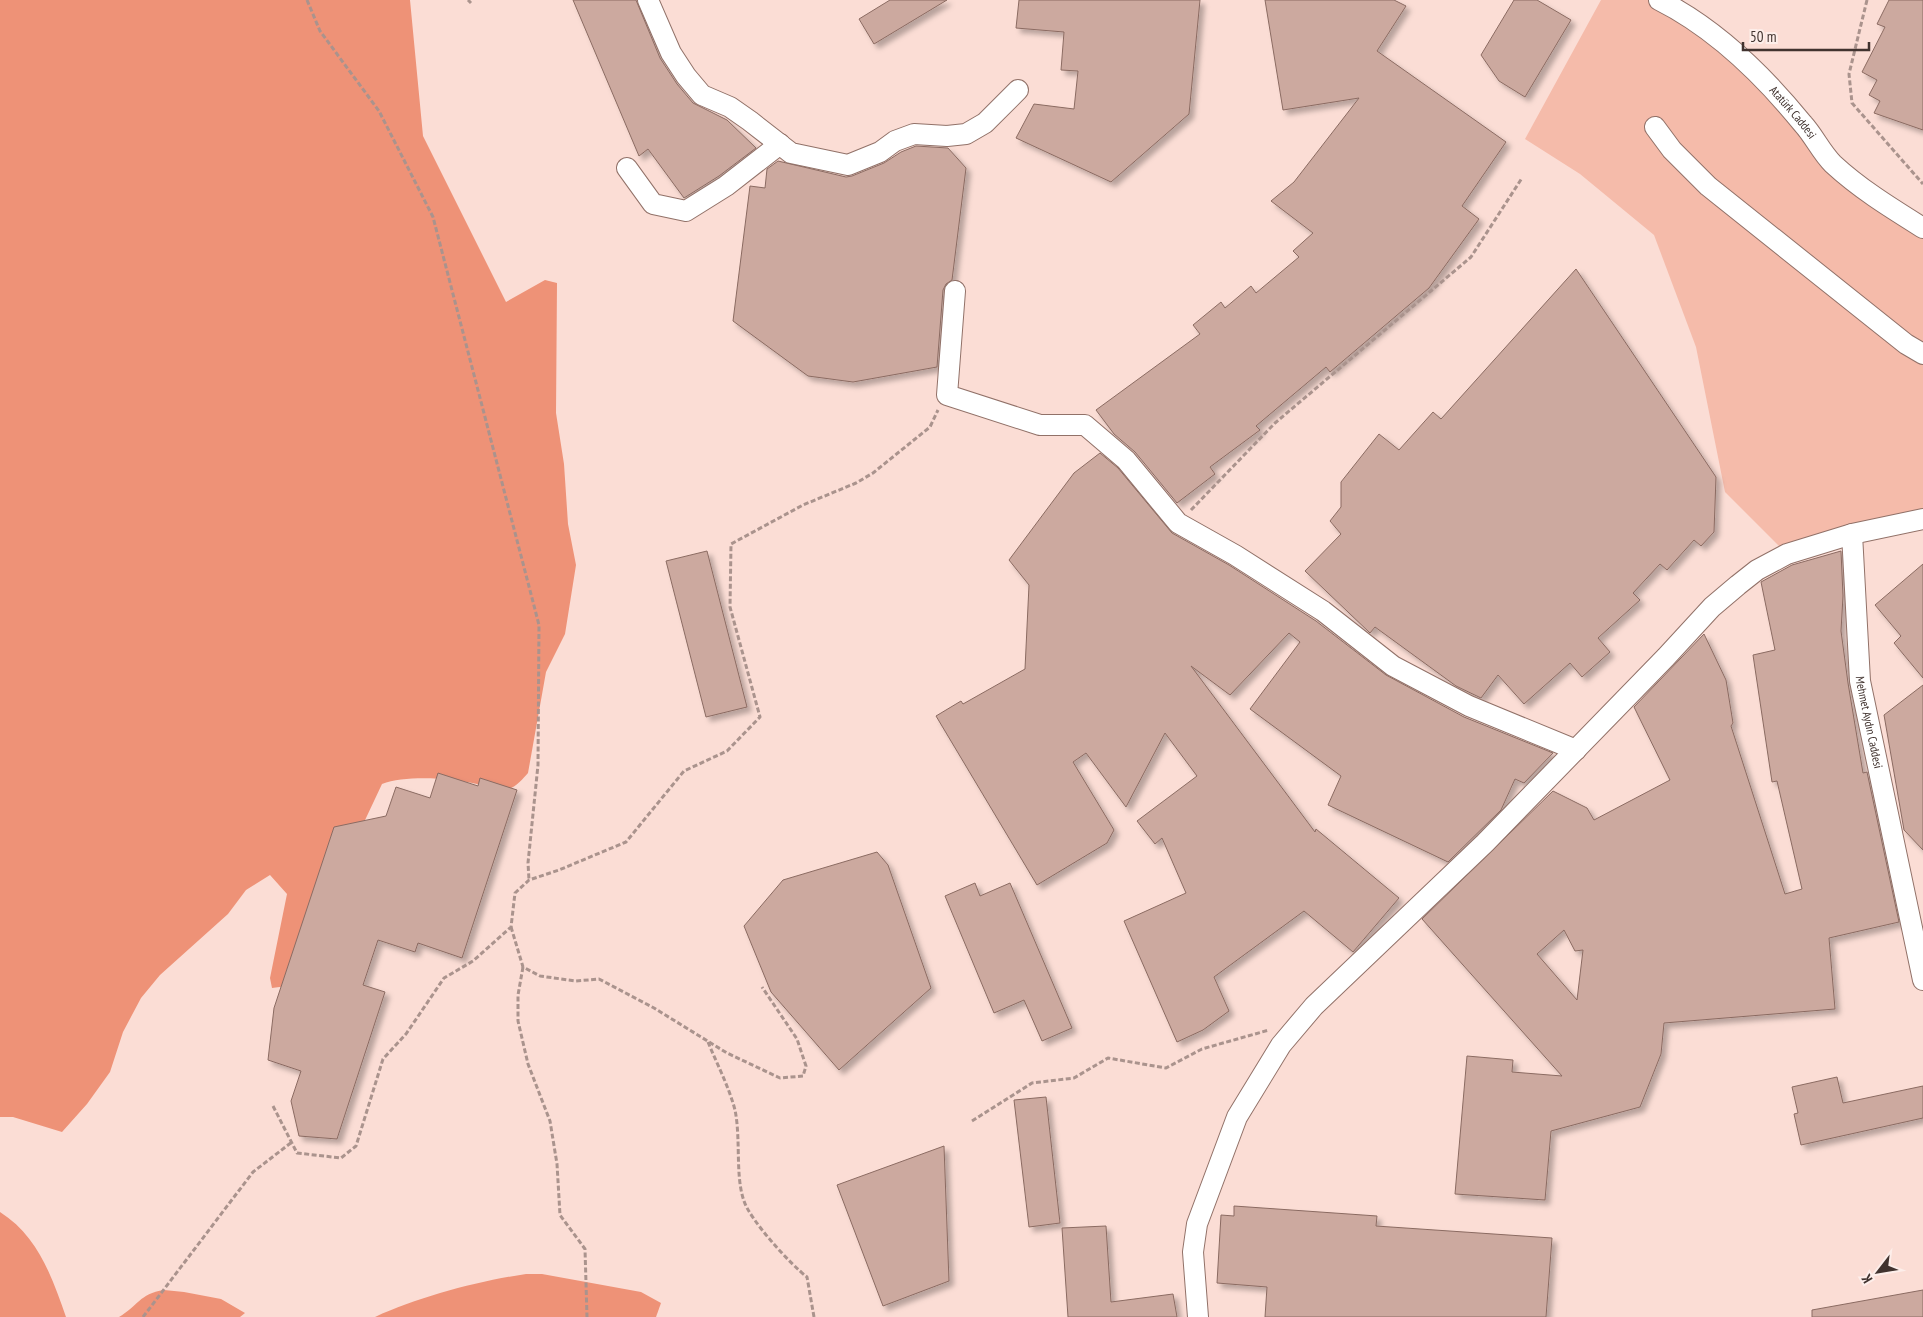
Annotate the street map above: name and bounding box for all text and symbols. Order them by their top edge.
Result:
scale bar [1743,20,1869,52]
text: 50 m [1750,27,1776,46]
street label: Atatürk Caddesi [1767,83,1820,141]
street label: Mehmet Aydın Caddesi [1853,676,1886,770]
north arrow [1853,1247,1903,1297]
text: K [1857,1270,1876,1286]

